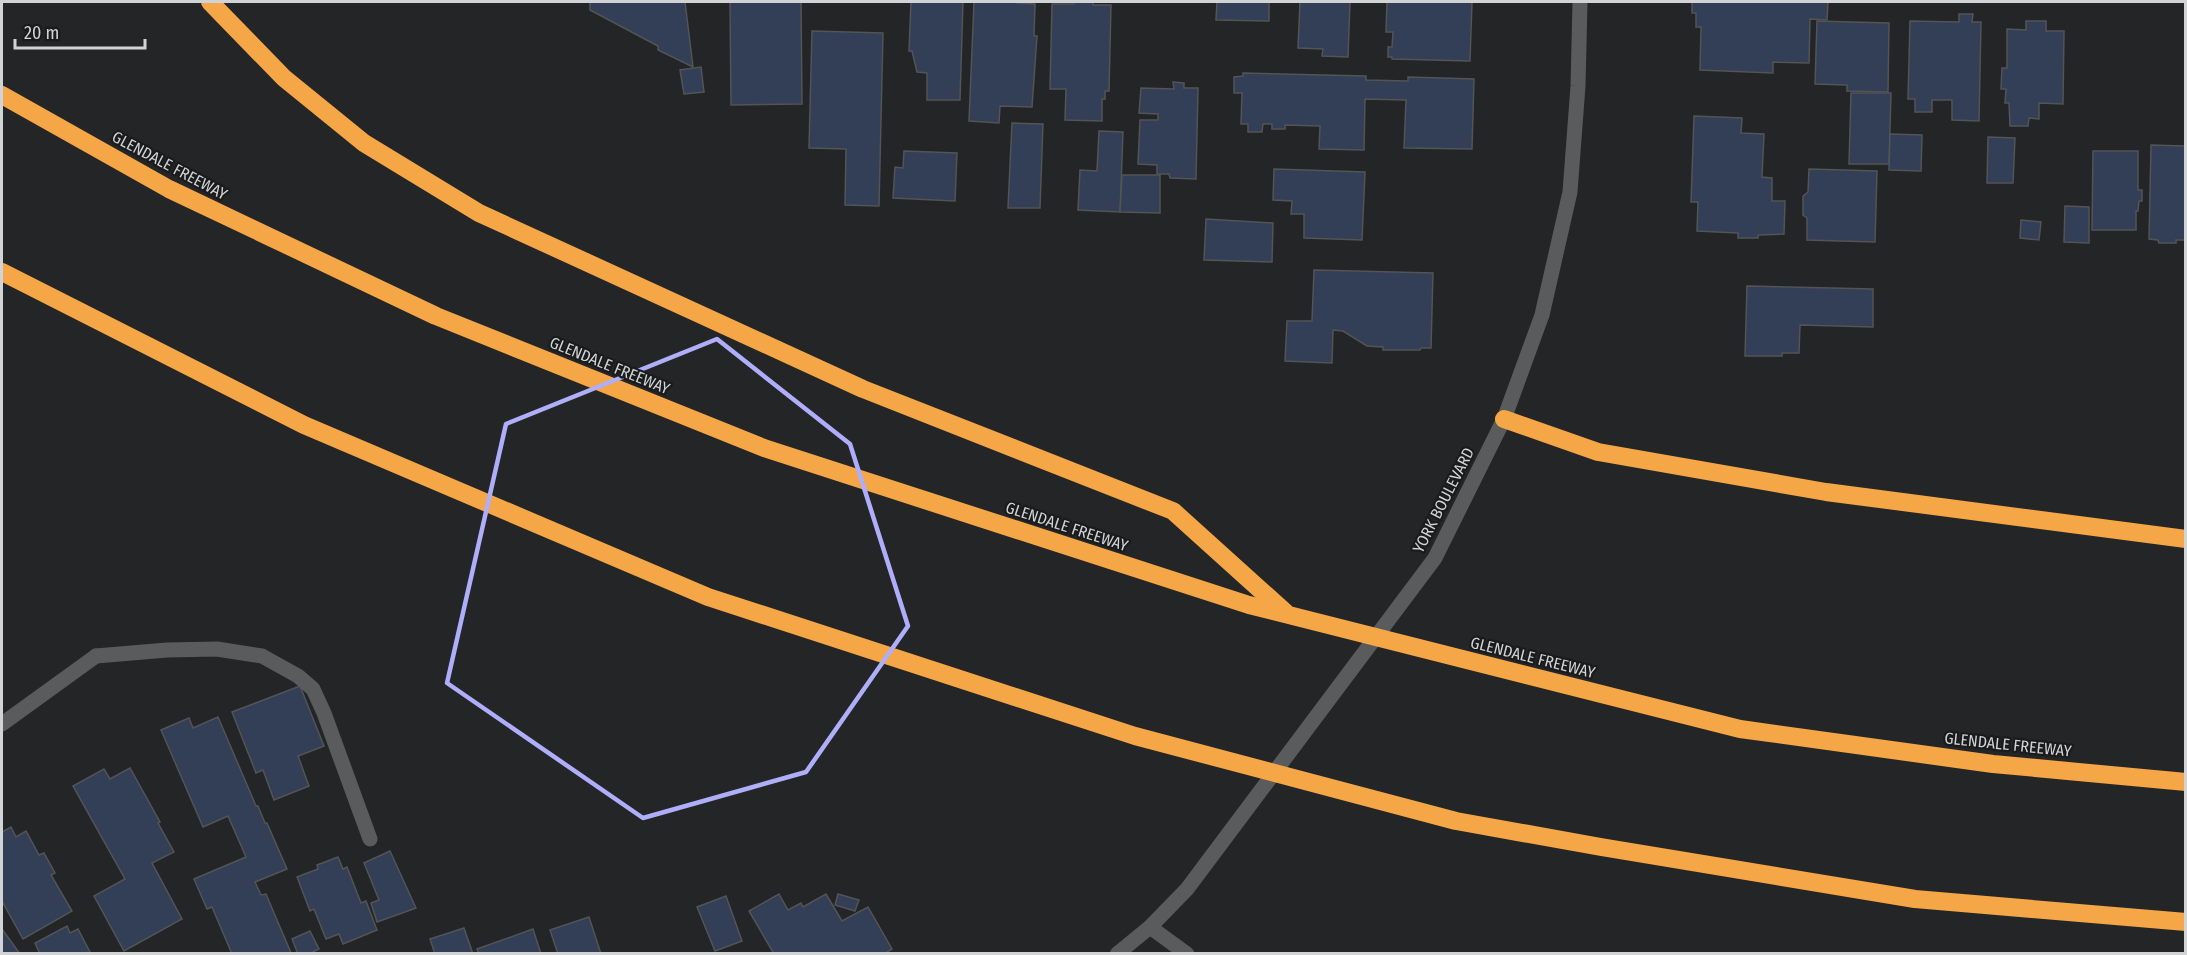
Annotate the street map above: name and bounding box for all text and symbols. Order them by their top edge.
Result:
scale bar [15,12,146,50]
text: 20 m [24,22,59,44]
street label: GLENDALE FREEWAY [109,127,231,204]
street label: GLENDALE FREEWAY [547,333,673,398]
street label: YORK BOULEVARD [1409,444,1478,556]
street label: GLENDALE FREEWAY [1003,498,1131,555]
street label: GLENDALE FREEWAY [1469,633,1597,682]
street label: GLENDALE FREEWAY [1943,728,2072,761]

